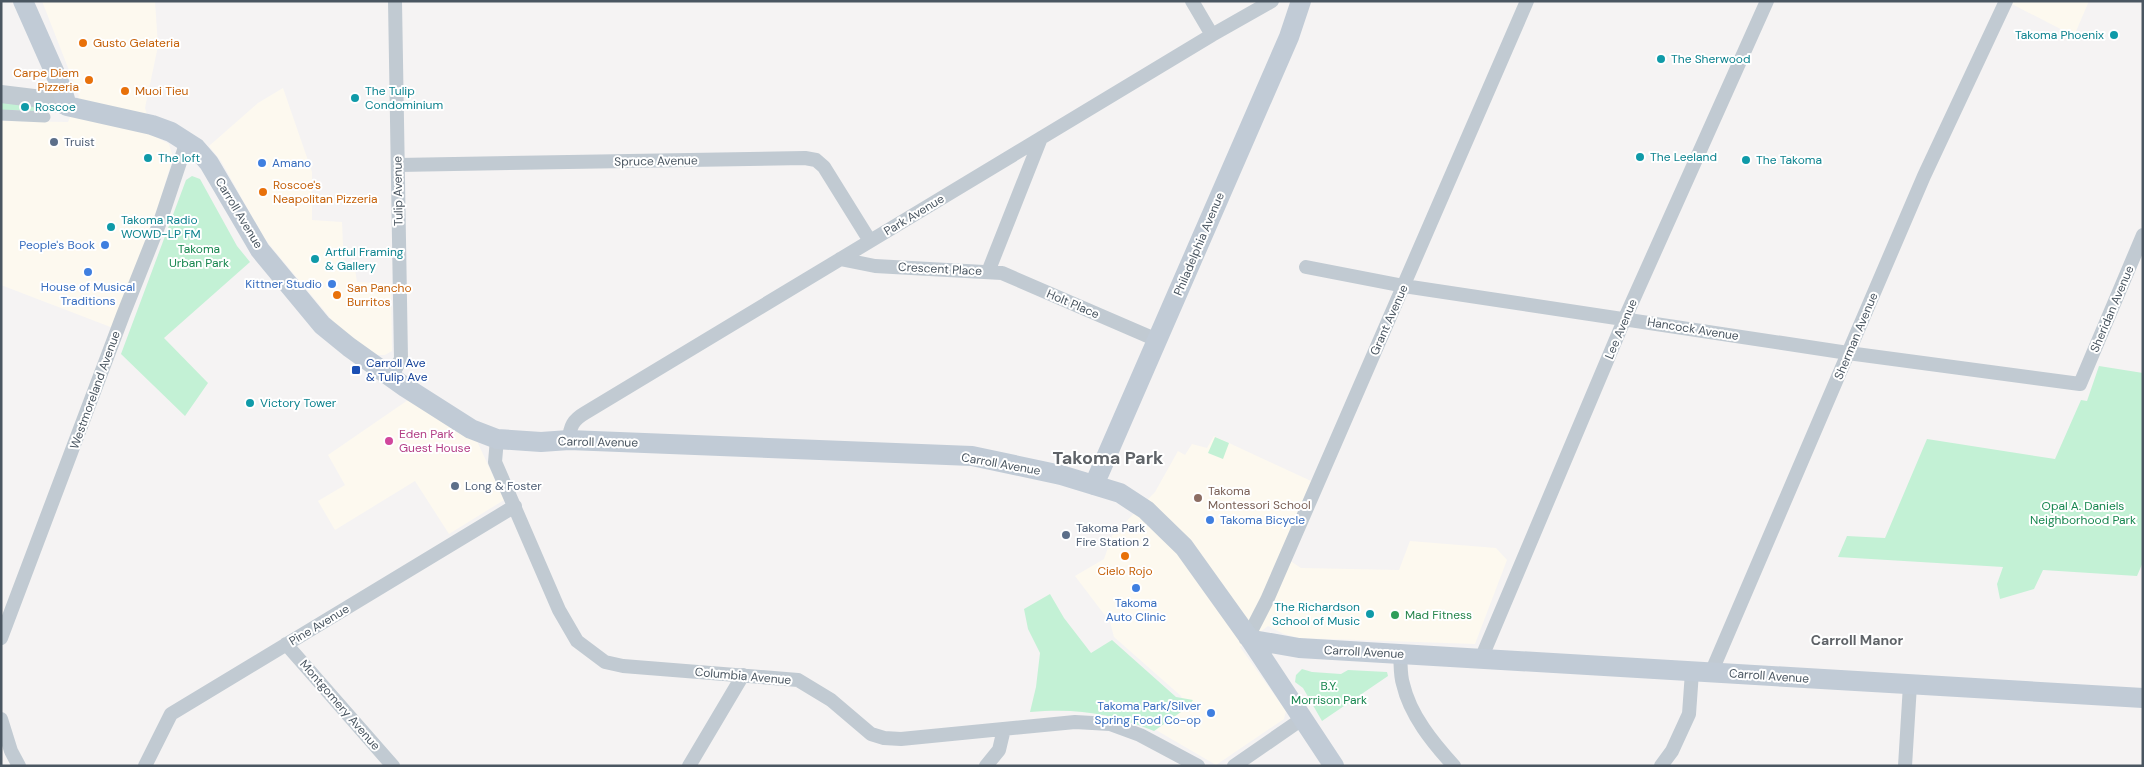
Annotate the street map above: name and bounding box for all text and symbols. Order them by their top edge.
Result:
place label: Takoma Phoenix [2015,27,2104,43]
marker: Takoma Phoenix [2108,29,2120,41]
place label: Gusto Gelateria [93,35,180,51]
marker: Gusto Gelateria [77,37,89,49]
place label: The Sherwood [1671,51,1750,67]
marker: The Sherwood [1655,53,1667,65]
place label: Carpe Diem Pizzeria [13,65,79,95]
marker: Carpe Diem Pizzeria [83,74,95,86]
place label: Muoi Tieu [135,83,189,99]
place label: The Tulip Condominium [365,83,443,113]
marker: Muoi Tieu [119,85,131,97]
marker: The Tulip Condominium [349,92,361,104]
place label: Roscoe [35,99,76,115]
marker: Roscoe [19,101,31,113]
place label: Truist [64,134,95,150]
marker: Truist [48,136,60,148]
place label: The Leeland [1650,149,1717,165]
place label: The loft [158,150,201,166]
marker: The Leeland [1634,151,1646,163]
marker: The loft [142,152,154,164]
street label: Spruce Avenue [614,152,698,170]
place label: The Takoma [1756,152,1822,168]
marker: The Takoma [1740,154,1752,166]
place label: Amano [272,155,311,171]
street label: Tulip Avenue [389,156,407,226]
marker: Amano [256,157,268,169]
street label: Carroll Avenue [211,174,267,252]
place label: Roscoe's Neapolitan Pizzeria [273,177,378,207]
marker: Roscoe's Neapolitan Pizzeria [257,186,269,198]
street label: Philadelphia Avenue [1170,190,1228,298]
street label: Park Avenue [881,191,947,239]
place label: Takoma Radio WOWD-LP FM [121,212,201,242]
marker: Takoma Radio WOWD-LP FM [105,221,117,233]
place label: People's Book [19,237,95,253]
marker: People's Book [99,239,111,251]
park label: Takoma Urban Park [169,241,229,271]
place label: Artful Framing & Gallery [325,244,404,274]
marker: Artful Framing & Gallery [309,253,321,265]
street label: Crescent Place [898,259,983,279]
street label: Sheridan Avenue [2086,263,2138,355]
marker: House of Musical Traditions [82,266,94,278]
place label: Kittner Studio [245,276,322,292]
marker: Kittner Studio [326,278,338,290]
place label: House of Musical Traditions [41,279,135,309]
place label: San Pancho Burritos [347,280,412,310]
street label: Grant Avenue [1366,282,1412,358]
street label: Holt Place [1044,286,1102,322]
marker: San Pancho Burritos [331,289,343,301]
street label: Sherman Avenue [1830,290,1882,382]
street label: Lee Avenue [1601,296,1641,361]
street label: Hancock Avenue [1646,314,1740,344]
street label: Westmoreland Avenue [66,329,124,451]
place label: Carroll Ave & Tulip Ave [366,355,428,385]
marker: Carroll Ave & Tulip Ave [350,364,362,376]
place label: Victory Tower [260,395,337,411]
marker: Victory Tower [244,397,256,409]
place label: Eden Park Guest House [399,426,471,456]
street label: Carroll Avenue [558,433,638,451]
marker: Eden Park Guest House [383,435,395,447]
district label: Takoma Park [1053,446,1164,470]
street label: Carroll Avenue [960,449,1042,479]
place label: Long & Foster [465,478,542,494]
marker: Long & Foster [449,480,461,492]
place label: Takoma Montessori School [1208,483,1311,513]
marker: Takoma Montessori School [1192,492,1204,504]
park label: Opal A. Daniels Neighborhood Park [2030,498,2136,528]
place label: Takoma Bicycle [1220,512,1305,528]
marker: Takoma Bicycle [1204,514,1216,526]
place label: Takoma Park Fire Station 2 [1076,520,1149,550]
marker: Takoma Park Fire Station 2 [1060,529,1072,541]
marker: Cielo Rojo [1119,550,1131,562]
place label: Cielo Rojo [1097,563,1153,579]
marker: Takoma Auto Clinic [1130,582,1142,594]
place label: Takoma Auto Clinic [1106,595,1166,625]
place label: The Richardson School of Music [1272,599,1360,629]
street label: Pine Avenue [286,601,352,649]
place label: Mad Fitness [1405,607,1472,623]
marker: The Richardson School of Music [1364,608,1376,620]
marker: Mad Fitness [1389,609,1401,621]
district label: Carroll Manor [1811,631,1904,649]
street label: Carroll Avenue [1324,642,1405,662]
street label: Montgomery Avenue [296,656,384,754]
street label: Columbia Avenue [694,664,792,688]
street label: Carroll Avenue [1728,665,1810,687]
park label: B.Y. Morrison Park [1291,678,1367,708]
place label: Takoma Park/Silver Spring Food Co-op [1094,698,1202,728]
marker: Takoma Park/Silver Spring Food Co-op [1205,707,1217,719]

